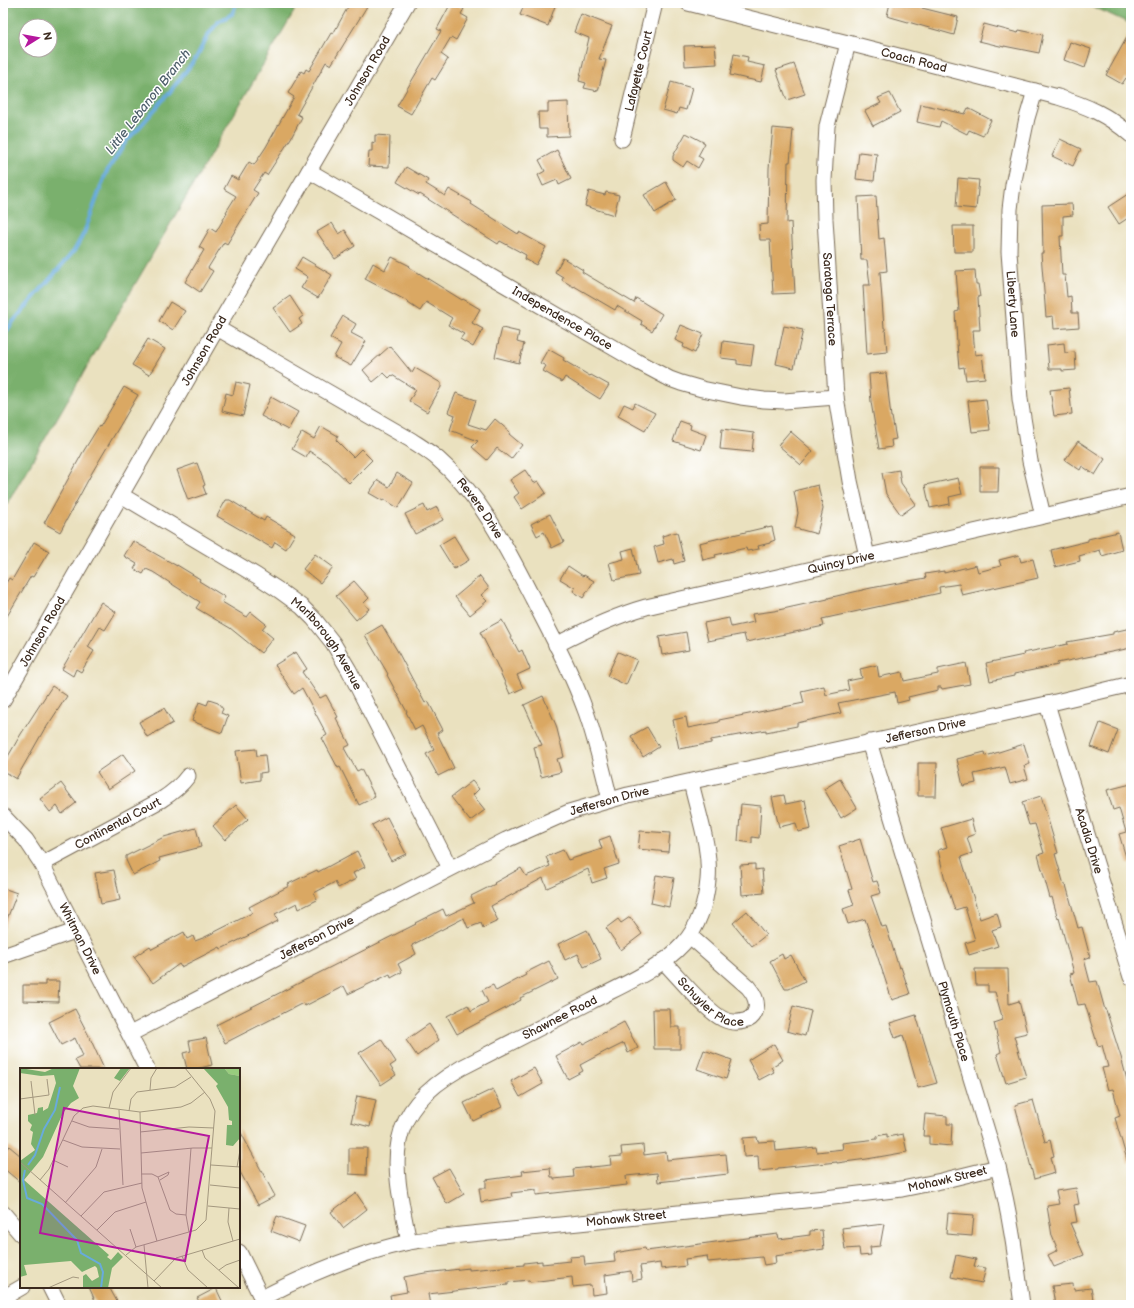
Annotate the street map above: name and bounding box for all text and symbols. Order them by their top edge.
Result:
north arrow [18,18,58,58]
street label: Lafayette Court [621,29,656,113]
text: N [40,31,54,41]
street label: Johnson Road [341,33,394,108]
street label: Coach Road [879,44,949,76]
water label: Little Lebanon Branch [102,46,194,158]
street label: Saratoga Terrace [820,252,840,346]
street label: Liberty Lane [1003,270,1023,338]
street label: Independence Place [510,283,615,353]
street label: Johnson Road [178,313,230,388]
street label: Revere Drive [453,475,507,541]
street label: Quincy Drive [806,547,876,577]
street label: Johnson Road [16,594,68,669]
street label: Marlborough Avenue [288,594,365,692]
street label: Jefferson Drive [884,714,967,746]
street label: Jefferson Drive [568,783,651,819]
street label: Continental Court [72,794,164,852]
street label: Acadia Drive [1072,806,1106,876]
street label: Whitman Drive [56,900,105,977]
street label: Jefferson Drive [277,912,356,963]
street label: Schuyler Place [674,974,745,1030]
street label: Plymouth Place [935,979,973,1063]
street label: Shawnee Road [520,992,600,1043]
inset map [20,1068,240,1288]
street label: Mohawk Street [906,1162,989,1195]
street label: Mohawk Street [585,1207,667,1230]

